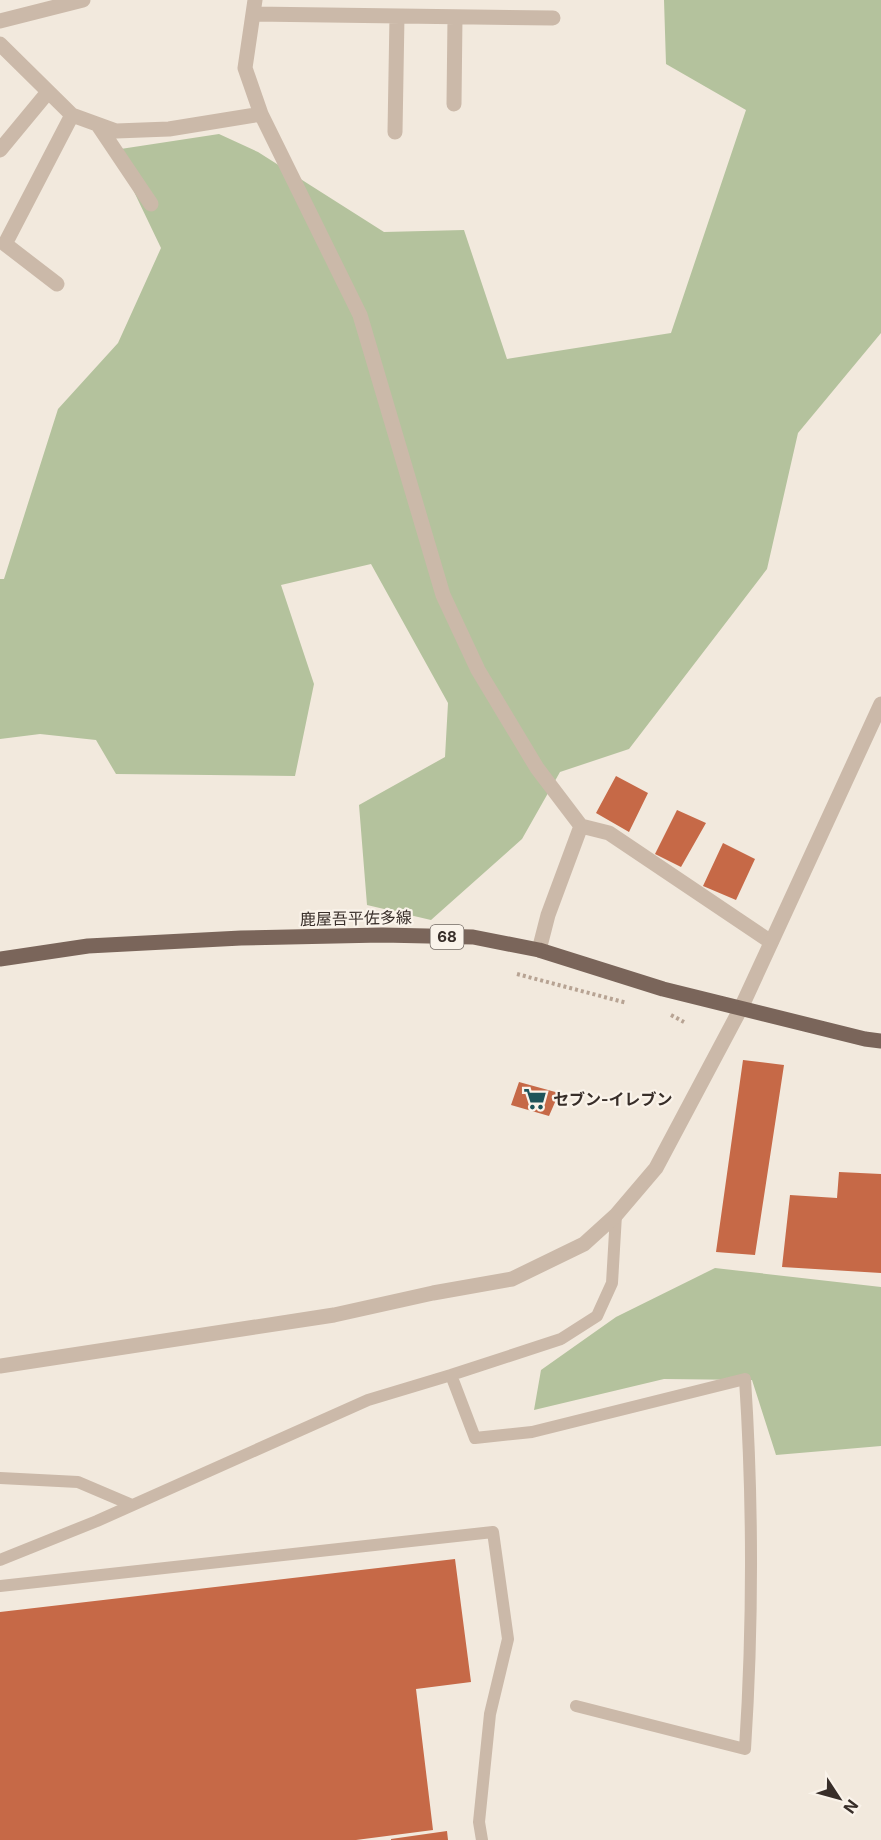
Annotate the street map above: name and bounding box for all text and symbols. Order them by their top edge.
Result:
street label: 鹿屋吾平佐多線 [300,907,412,929]
road number: 68 [430,925,464,949]
supermarket icon: セブン-イレブン [522,1086,548,1112]
place label: セブン-イレブン [553,1089,673,1109]
north arrow [809,1768,869,1828]
text: N [839,1796,863,1818]

